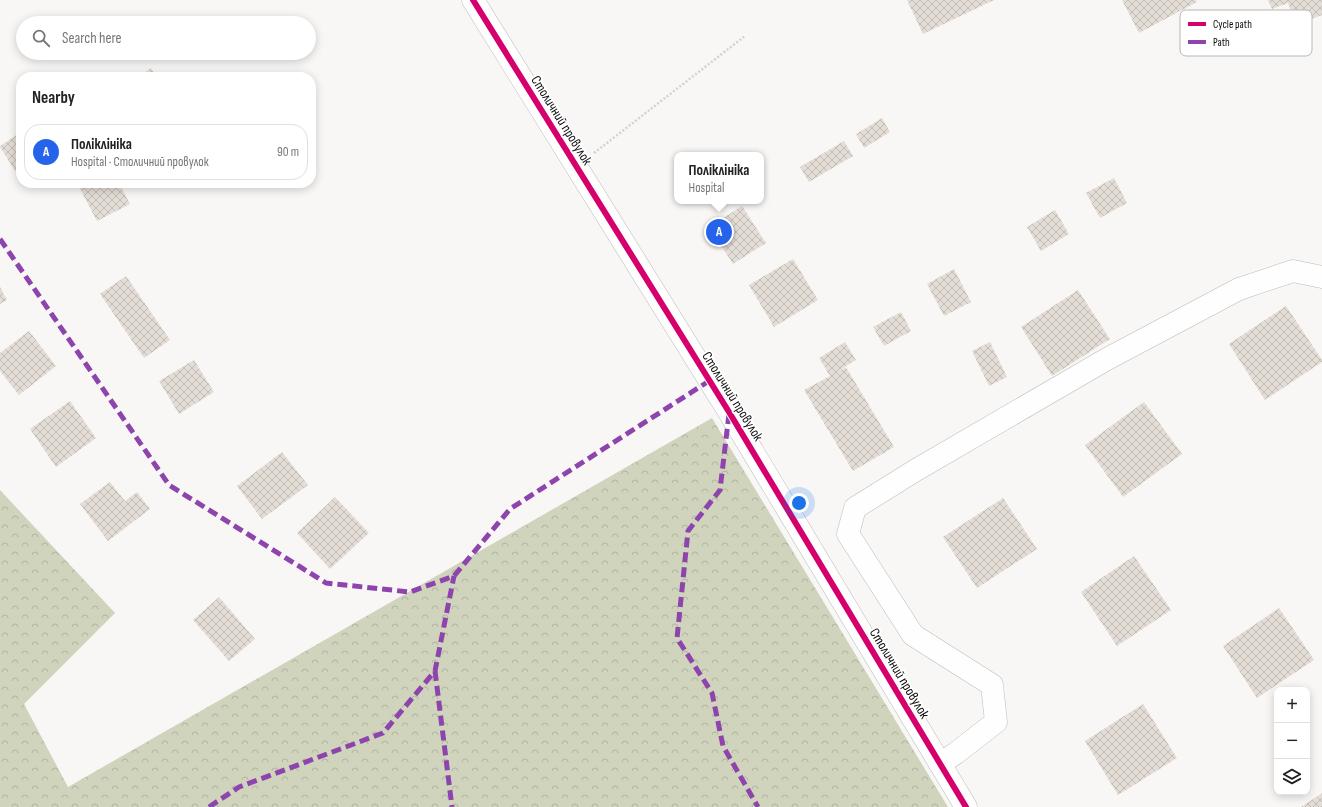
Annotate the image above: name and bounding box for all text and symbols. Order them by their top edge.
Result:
legend [1180,10,1312,56]
search box [16,16,316,60]
text: Cycle path [1213,18,1252,31]
icon: search [30,27,52,49]
text: Search here [62,29,122,48]
text: Path [1213,36,1230,49]
street label: Столичний провулок [527,72,596,169]
text: Nearby [32,88,75,108]
text: Поліклініка [71,135,132,154]
text: A [43,144,49,160]
text: 90 m [277,144,299,160]
popup [674,152,764,204]
text: Hospital · Столичний провулок [71,154,209,170]
text: Поліклініка [689,161,749,180]
text: Hospital [689,180,724,196]
pin: A [706,217,732,247]
street label: Столичний провулок [698,348,767,445]
your location [789,493,809,513]
street label: Столичний провулок [866,625,934,722]
map controls [1274,687,1310,795]
button: + [1274,687,1310,723]
button: − [1274,723,1310,759]
button: layers [1274,759,1310,795]

